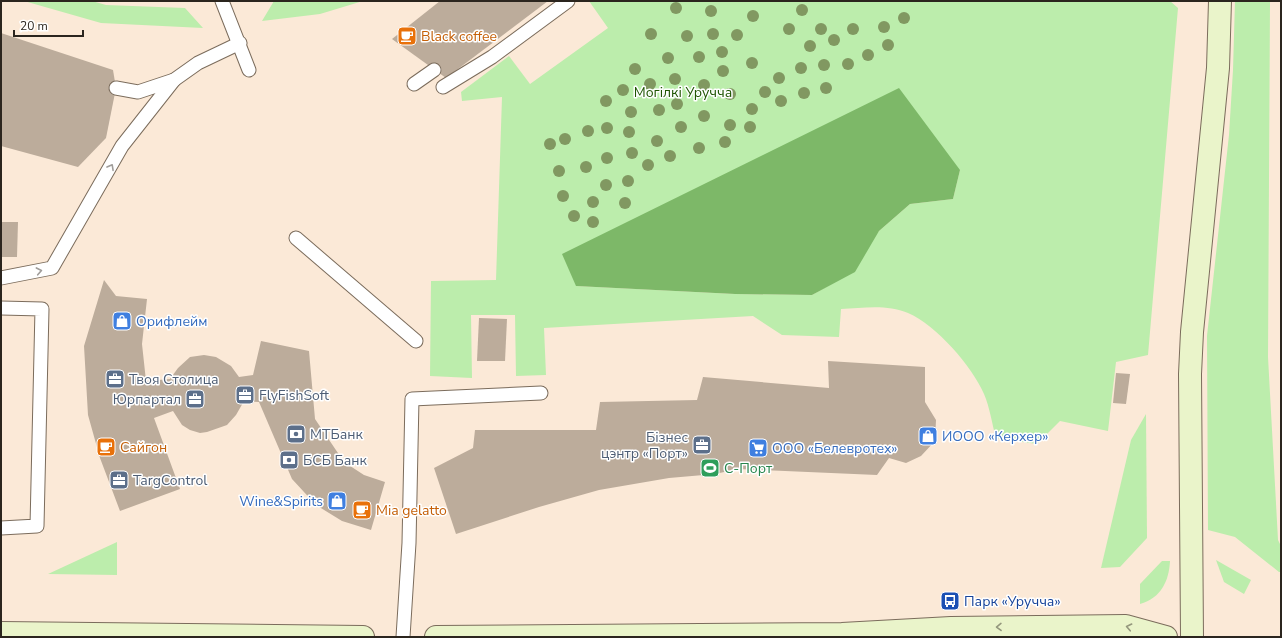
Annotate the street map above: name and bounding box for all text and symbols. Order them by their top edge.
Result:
scale bar [14,12,83,38]
text: 20 m [20,18,48,34]
cafe icon: Black coffee [396,25,418,47]
place label: Black coffee [421,27,497,46]
park label: Могілкі Уручча [634,83,732,102]
one-way arrow [106,164,113,171]
one-way arrow [36,267,43,276]
shop icon: Орифлейм [111,310,133,332]
place label: Орифлейм [136,312,207,331]
office icon: Твоя Столица [104,368,126,390]
place label: Твоя Столица [129,370,219,389]
office icon: FlyFishSoft [234,384,256,406]
place label: FlyFishSoft [259,386,329,405]
office icon: Юрпартал [184,388,206,410]
place label: Юрпартал [113,390,181,409]
bank icon: МТБанк [285,423,307,445]
place label: МТБанк [310,425,363,444]
shop icon: ИООО «Керхер» [917,425,939,447]
place label: ИООО «Керхер» [942,427,1049,446]
place label: Бізнес цэнтр «Порт» [601,428,688,463]
office icon: Бізнес цэнтр «Порт» [691,434,713,456]
cafe icon: Сайгон [95,436,117,458]
supermarket icon: ООО «Белевротех» [747,437,769,459]
place label: Сайгон [120,438,167,457]
place label: ООО «Белевротех» [772,439,897,458]
bank icon: БСБ Банк [278,449,300,471]
place label: БСБ Банк [303,451,368,470]
sports icon: С-Порт [699,457,721,479]
place label: С-Порт [724,459,773,478]
office icon: TargControl [108,469,130,491]
place label: TargControl [133,471,208,490]
shop icon: Wine&Spirits [326,490,348,512]
place label: Wine&Spirits [239,492,323,511]
cafe icon: Mia gelatto [351,499,373,521]
place label: Mia gelatto [376,501,447,520]
bus stop icon: Парк «Уручча» [939,590,961,612]
place label: Парк «Уручча» [964,592,1061,611]
one-way arrow [996,623,1002,631]
one-way arrow [1125,623,1132,632]

